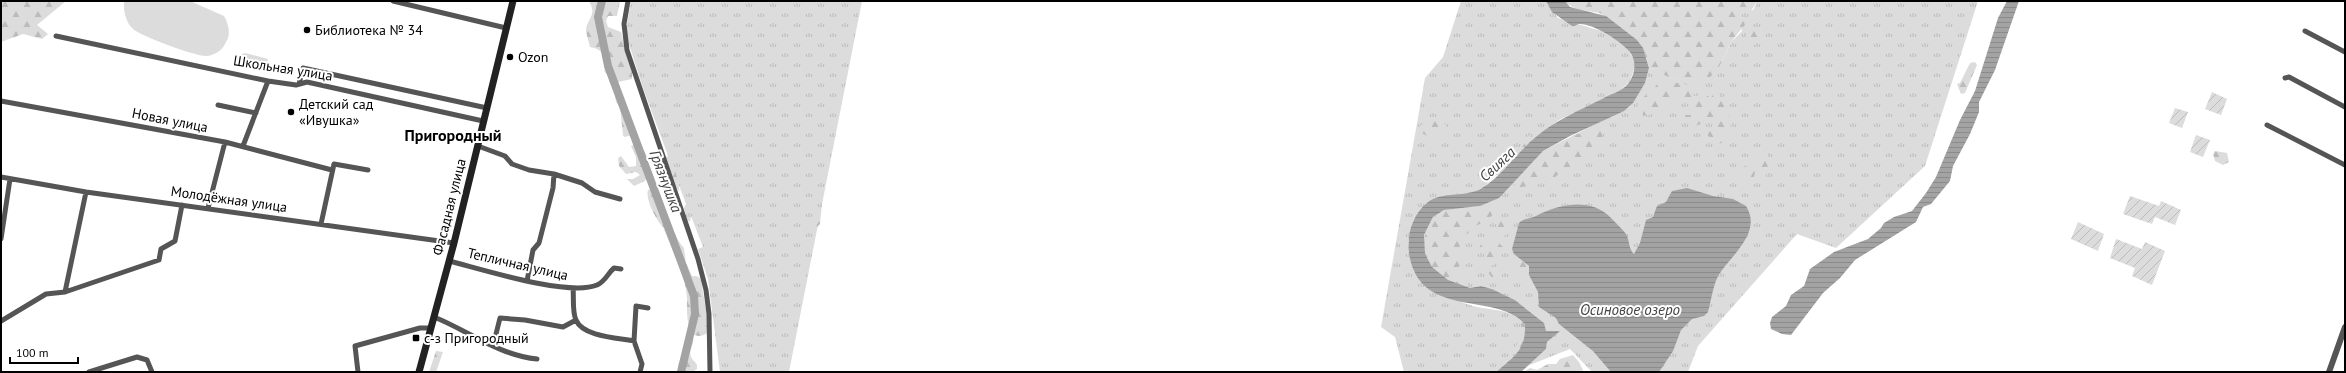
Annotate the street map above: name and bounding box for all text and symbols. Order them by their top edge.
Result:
place label: Библиотека № 34 [315,21,423,39]
marker: Библиотека № 34 [302,25,312,35]
place label: Ozon [518,48,548,66]
street label: Школьная улица [232,51,334,85]
marker: Ozon [505,52,515,62]
place label: Детский сад «Ивушка» [299,95,374,129]
street label: Новая улица [131,104,209,136]
marker: Детский сад «Ивушка» [286,107,296,117]
district label: Пригородный [405,125,501,145]
water label: Свияга [1475,142,1520,185]
water label: Грязнушка [645,147,687,216]
street label: Фасадная улица [428,157,470,257]
street label: Молодёжная улица [170,182,288,216]
street label: Тепличная улица [466,244,570,284]
water label: Осиновое озеро [1580,300,1680,319]
place label: с-з Пригородный [424,329,529,347]
marker: с-з Пригородный [411,333,421,343]
scale bar [10,339,78,365]
text: 100 m [16,345,49,360]

